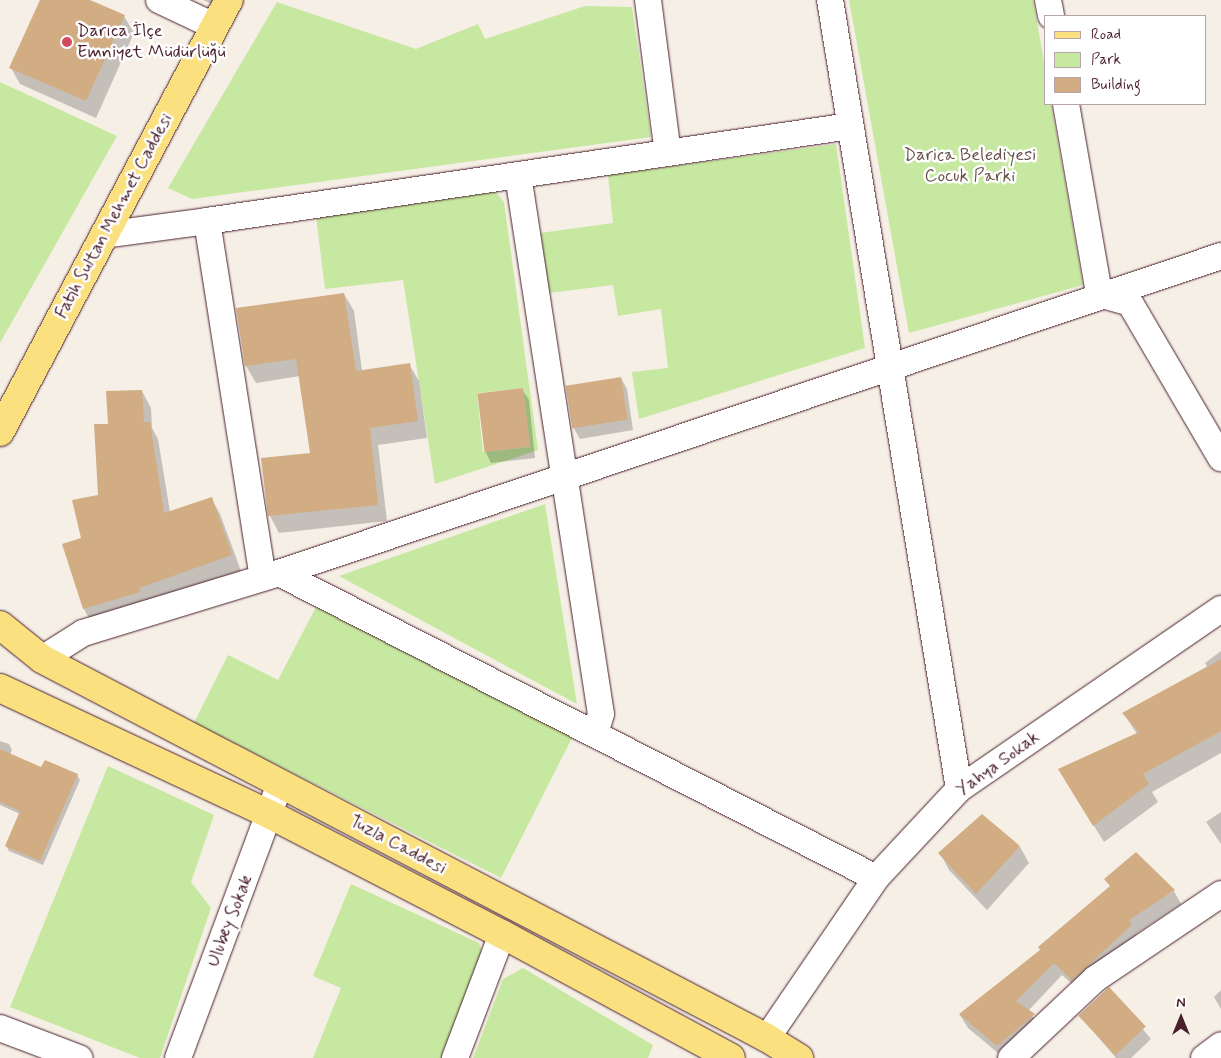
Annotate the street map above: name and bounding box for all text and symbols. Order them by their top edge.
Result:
legend [1044,15,1206,105]
place label: Darıca İlçe Emniyet Müdürlüğü [77,21,225,64]
text: Road [1091,25,1121,45]
marker: Darıca İlçe Emniyet Müdürlüğü [61,36,73,48]
text: Park [1091,50,1121,70]
text: Building [1091,75,1141,95]
street label: Fatih Sultan Mehmet Caddesi [49,107,179,325]
park label: Darica Belediyesi Cocuk Parki [904,145,1036,188]
street label: Yahya Sokak [952,727,1044,801]
street label: Tuzla Caddesi [347,811,449,879]
street label: Ulubey Sokak [202,871,258,971]
north arrow [1156,993,1206,1043]
text: N [1176,994,1186,1012]

